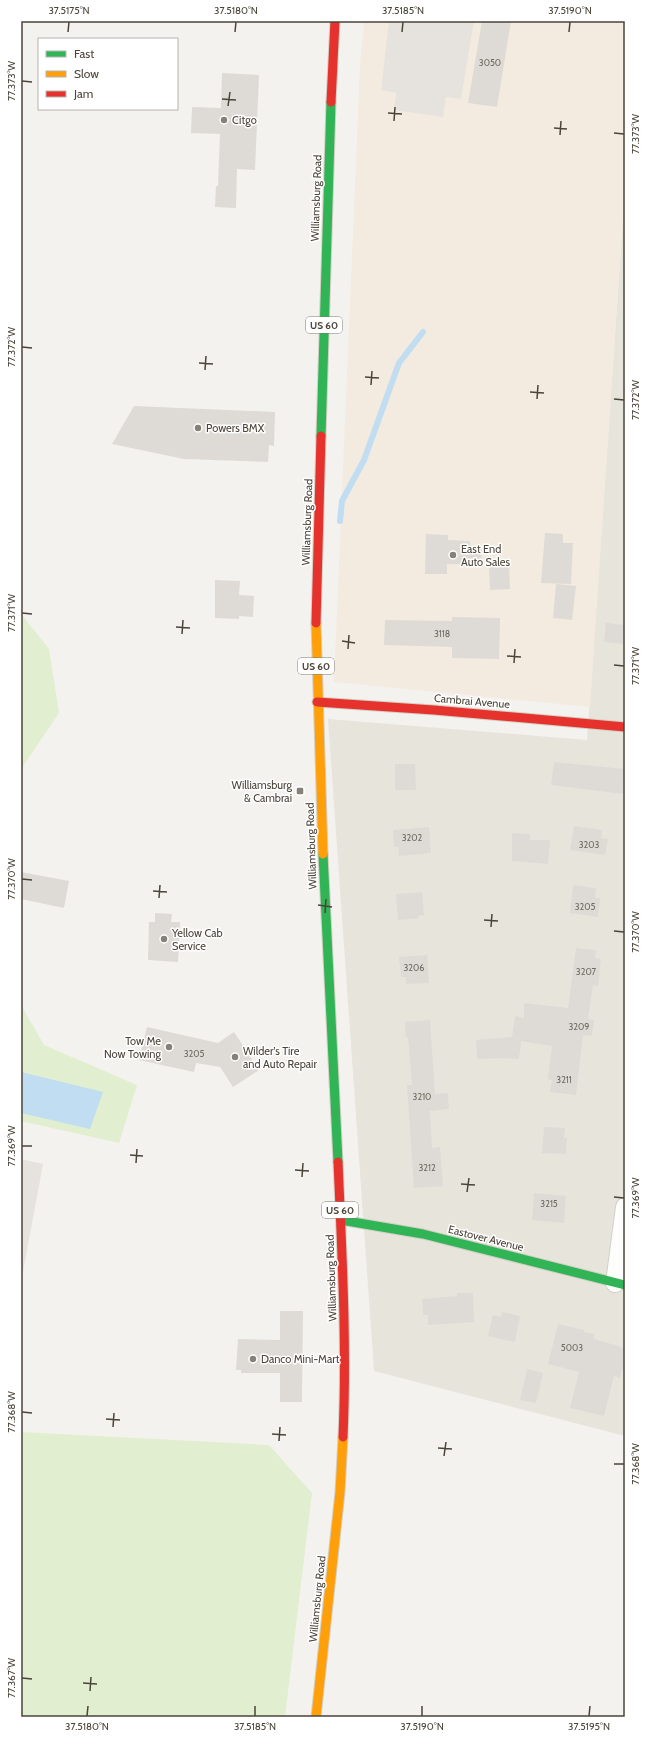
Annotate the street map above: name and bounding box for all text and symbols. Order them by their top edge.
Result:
text: 37.5175°N [48,4,90,17]
text: 37.5180°N [214,4,258,17]
text: 37.5185°N [382,4,424,17]
text: 37.5190°N [548,4,592,17]
legend [38,38,178,110]
text: Fast [74,46,94,61]
house number: 3050 [479,57,501,68]
text: 77.373°W [5,60,18,101]
text: Slow [74,66,99,81]
text: Jam [73,86,93,101]
place label: Citgo [232,113,257,127]
text: 77.373°W [629,113,642,154]
marker: Citgo [219,115,229,125]
street label: Williamsburg Road [307,154,325,242]
road number: US 60 [306,317,342,333]
text: 77.372°W [5,327,18,367]
text: 77.372°W [629,380,642,420]
place label: Powers BMX [206,421,265,435]
marker: Powers BMX [193,423,203,433]
street label: Williamsburg Road [298,478,316,566]
place label: East End Auto Sales [461,542,510,569]
marker: East End Auto Sales [448,550,458,560]
text: 77.371°W [5,594,18,632]
house number: 3118 [434,628,450,639]
text: 77.371°W [629,647,642,685]
road number: US 60 [298,658,334,674]
street label: Cambrai Avenue [433,691,511,711]
place label: Williamsburg & Cambrai [232,778,293,805]
marker: Williamsburg & Cambrai [295,786,305,796]
street label: Williamsburg Road [302,802,320,890]
house number: 3202 [402,832,423,843]
house number: 3203 [579,839,599,850]
text: 77.370°W [5,858,18,900]
house number: 3205 [575,901,595,912]
text: 77.370°W [629,911,642,953]
place label: Yellow Cab Service [171,926,223,953]
marker: Yellow Cab Service [159,934,169,944]
house number: 3206 [404,962,424,973]
house number: 3207 [576,966,597,977]
house number: 3209 [569,1021,589,1032]
place label: Tow Me Now Towing [104,1034,162,1061]
marker: Tow Me Now Towing [164,1042,174,1052]
place label: Wilder's Tire and Auto Repair [243,1044,317,1071]
house number: 3205 [184,1048,204,1059]
marker: Wilder's Tire and Auto Repair [230,1052,240,1062]
house number: 3211 [556,1074,572,1085]
house number: 3210 [413,1091,431,1102]
text: 77.369°W [5,1125,18,1166]
house number: 3212 [418,1162,436,1173]
text: 77.369°W [629,1177,642,1218]
house number: 3215 [540,1198,558,1209]
road number: US 60 [322,1202,358,1218]
street label: Eastover Avenue [447,1222,526,1254]
street label: Williamsburg Road [322,1234,340,1322]
house number: 5003 [561,1342,583,1353]
place label: Danco Mini-Mart [261,1352,340,1366]
marker: Danco Mini-Mart [248,1354,258,1364]
text: 77.368°W [5,1391,18,1433]
text: 77.368°W [629,1443,642,1485]
street label: Williamsburg Road [306,1555,328,1643]
text: 77.367°W [5,1657,18,1698]
text: 37.5180°N [65,1720,109,1733]
text: 37.5185°N [234,1720,276,1733]
text: 37.5190°N [400,1720,444,1733]
text: 37.5195°N [568,1720,610,1733]

